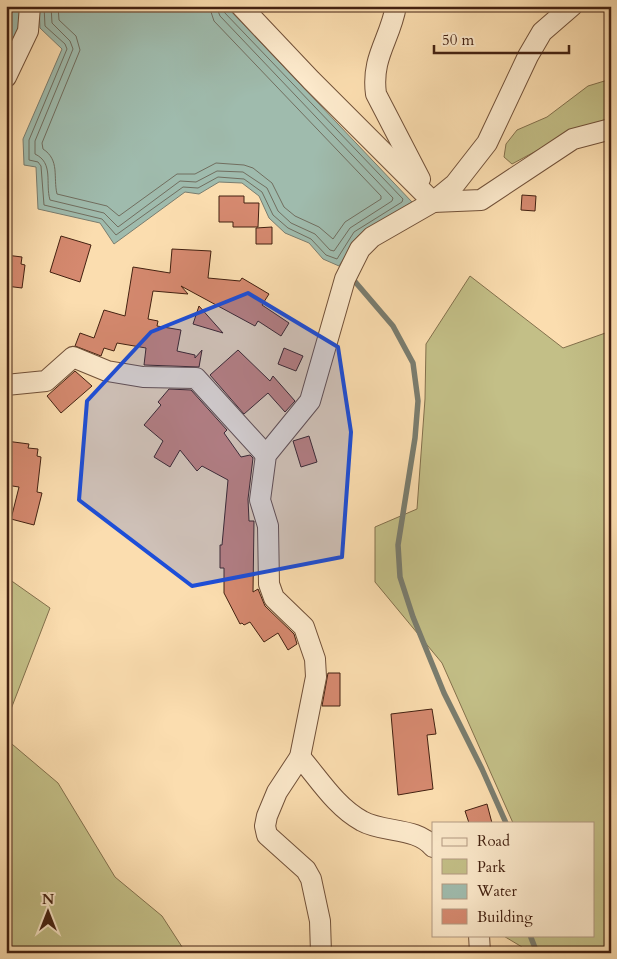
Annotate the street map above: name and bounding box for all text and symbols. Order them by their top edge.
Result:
scale bar [434,22,570,54]
text: 50 m [442,30,474,50]
legend [432,822,594,936]
text: Road [477,831,510,851]
text: Park [477,857,506,877]
text: Water [476,881,518,901]
north arrow [22,886,72,936]
text: N [42,890,54,909]
text: Building [477,907,533,927]

